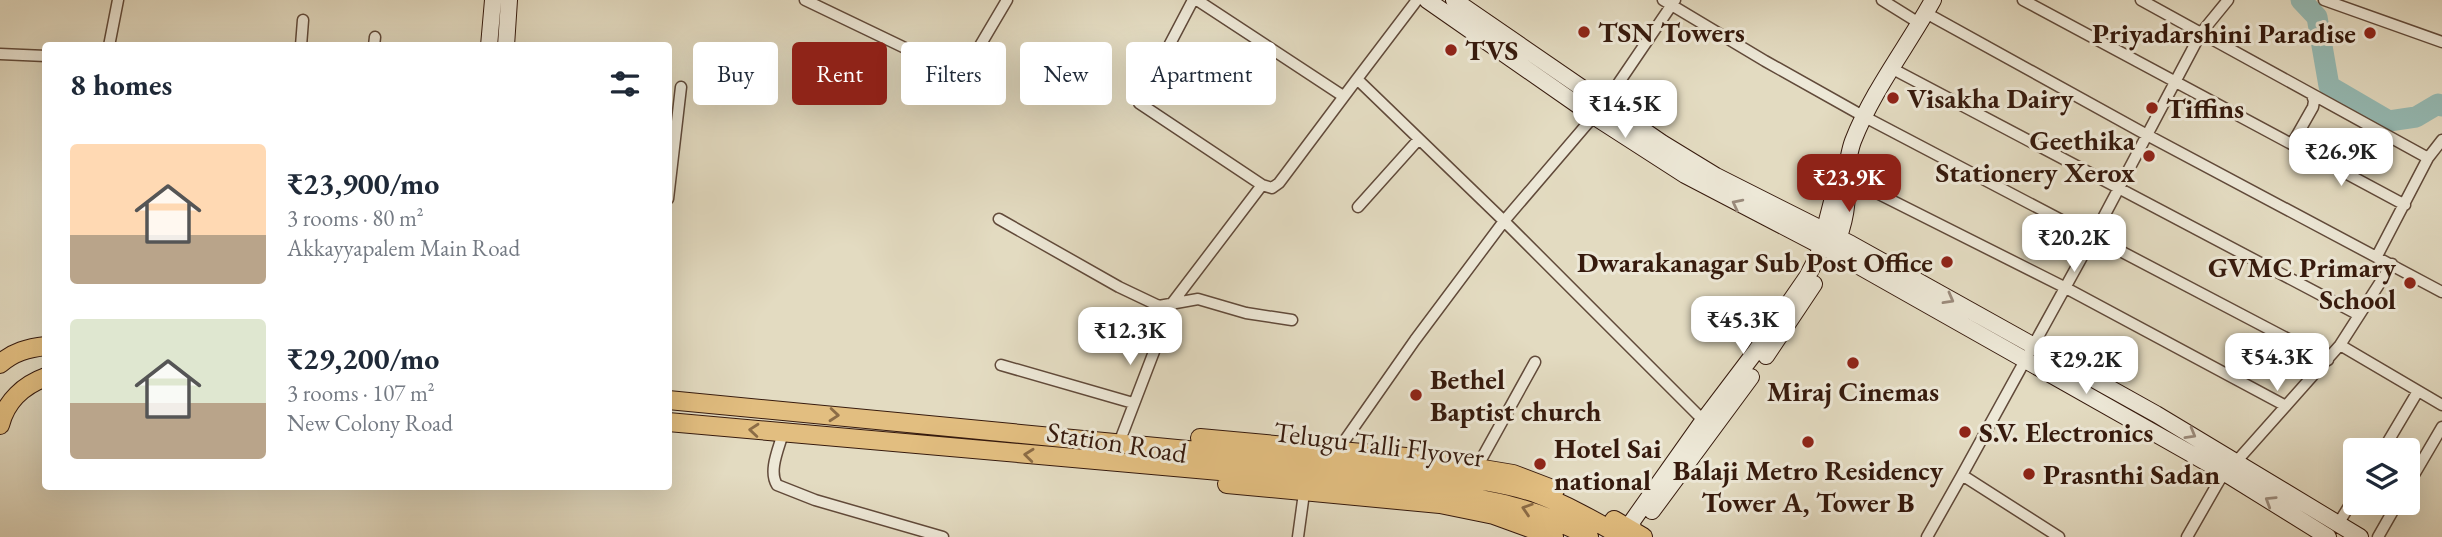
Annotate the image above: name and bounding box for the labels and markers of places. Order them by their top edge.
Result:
place label: TSN Towers [1598,14,1745,50]
place label: Priyadarshini Paradise [2092,15,2356,51]
marker: TSN Towers [1576,24,1592,40]
marker: Priyadarshini Paradise [2362,25,2378,41]
place label: TVS [1465,32,1518,68]
marker: TVS [1443,42,1459,58]
pin: ₹14.5K [1568,80,1682,140]
place label: Visakha Dairy [1907,80,2074,116]
marker: Visakha Dairy [1885,90,1901,106]
place label: Tiffins [2166,90,2244,126]
marker: Tiffins [2144,100,2160,116]
place label: Geethika Stationery Xerox [1936,122,2136,190]
pin: ₹26.9K [2284,128,2398,188]
marker: Geethika Stationery Xerox [2141,148,2157,164]
pin: ₹23.9K [1792,154,1906,214]
pin: ₹20.2K [2017,215,2131,274]
place label: Dwarakanagar Sub Post Office [1577,244,1933,280]
place label: GVMC Primary School [2208,249,2397,317]
marker: Dwarakanagar Sub Post Office [1939,254,1955,270]
marker: GVMC Primary School [2402,275,2418,291]
pin: ₹45.3K [1686,296,1800,356]
pin: ₹12.3K [1073,308,1187,367]
pin: ₹54.3K [2220,334,2334,393]
pin: ₹29.2K [2029,336,2143,396]
marker: Miraj Cinemas [1845,355,1861,371]
place label: Bethel Baptist church [1430,361,1602,429]
place label: Miraj Cinemas [1767,373,1939,409]
marker: Bethel Baptist church [1408,387,1424,403]
place label: S.V. Electronics [1979,414,2153,450]
marker: S.V. Electronics [1957,424,1973,440]
place label: Hotel Sai national [1554,430,1661,498]
marker: Balaji Metro Residency Tower A, Tower B [1800,434,1816,450]
place label: Balaji Metro Residency Tower A, Tower B [1673,452,1944,520]
marker: Hotel Sai national [1532,456,1548,472]
place label: Prasnthi Sadan [2043,456,2220,492]
marker: Prasnthi Sadan [2021,466,2037,482]

